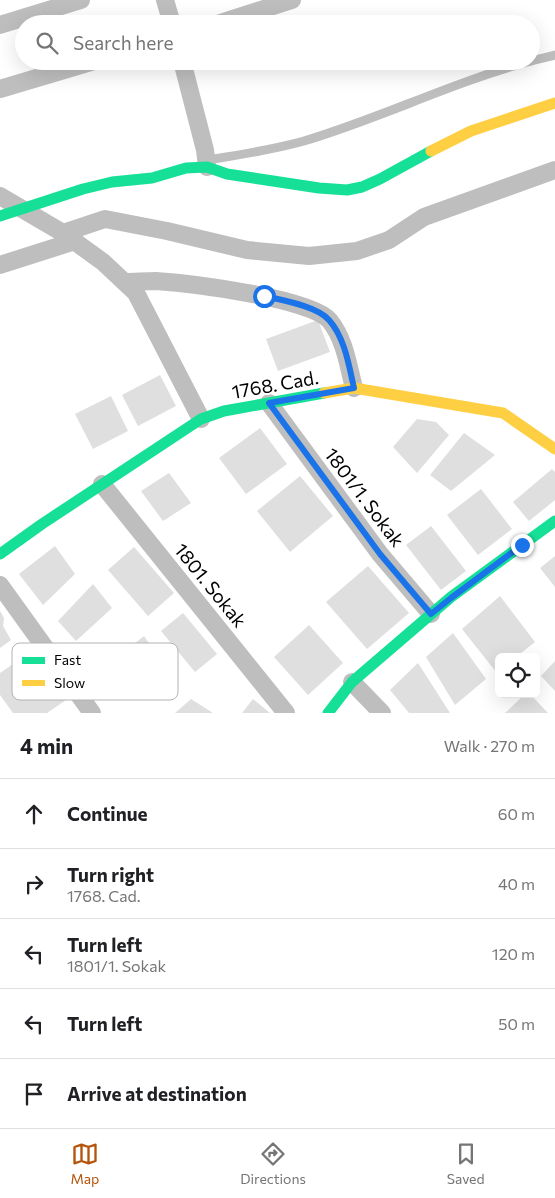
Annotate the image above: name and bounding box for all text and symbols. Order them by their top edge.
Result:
search box [15,15,540,70]
icon: search [33,29,61,57]
text: Search here [73,31,173,54]
route start [253,285,276,308]
street label: 1768. Cad. [230,365,320,403]
street label: 1801/1. Sokak [320,443,410,551]
route end [511,534,534,557]
street label: 1801. Sokak [170,538,252,632]
legend [12,643,178,700]
text: Fast [54,651,81,668]
map controls [495,653,540,698]
button: locate [495,653,540,698]
text: Slow [54,674,85,691]
text: 4 min [20,733,73,758]
text: Walk · 270 m [444,736,535,755]
icon: ahead [20,800,48,828]
text: Continue [67,802,147,825]
text: 60 m [498,804,535,823]
text: Turn right [67,863,154,886]
icon: right [20,870,48,898]
text: 40 m [498,874,535,893]
text: 1768. Cad. [67,886,141,905]
text: Turn left [67,933,142,956]
icon: left [20,940,48,968]
text: 120 m [492,944,535,963]
text: 1801/1. Sokak [67,956,166,975]
icon: left [20,1010,48,1038]
text: Turn left [67,1012,142,1035]
text: 50 m [498,1014,535,1033]
icon: arrive [20,1080,48,1108]
text: Arrive at destination [67,1082,247,1105]
tab: Map [70,1140,99,1187]
tab: Directions [240,1140,306,1187]
tab: Saved [447,1140,485,1187]

